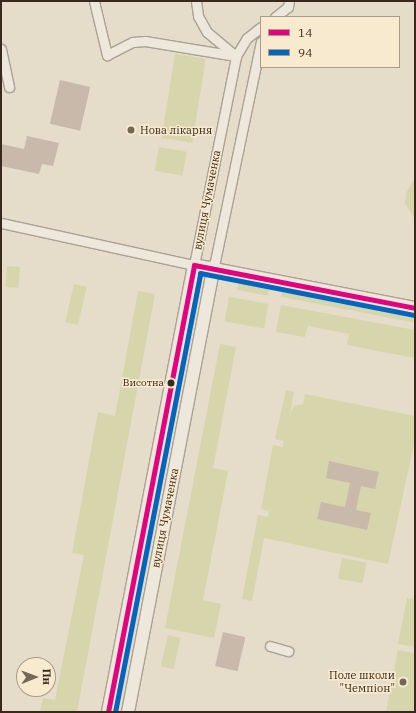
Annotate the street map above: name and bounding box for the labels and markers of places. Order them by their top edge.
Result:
place label: Нова лікарня [140,123,212,137]
marker: Нова лікарня [125,124,137,136]
place label: Висотна [123,377,164,389]
marker: Висотна [166,378,176,388]
place label: Поле школи "Чемпіон" [329,669,395,695]
marker: Поле школи "Чемпіон" [398,677,408,687]

